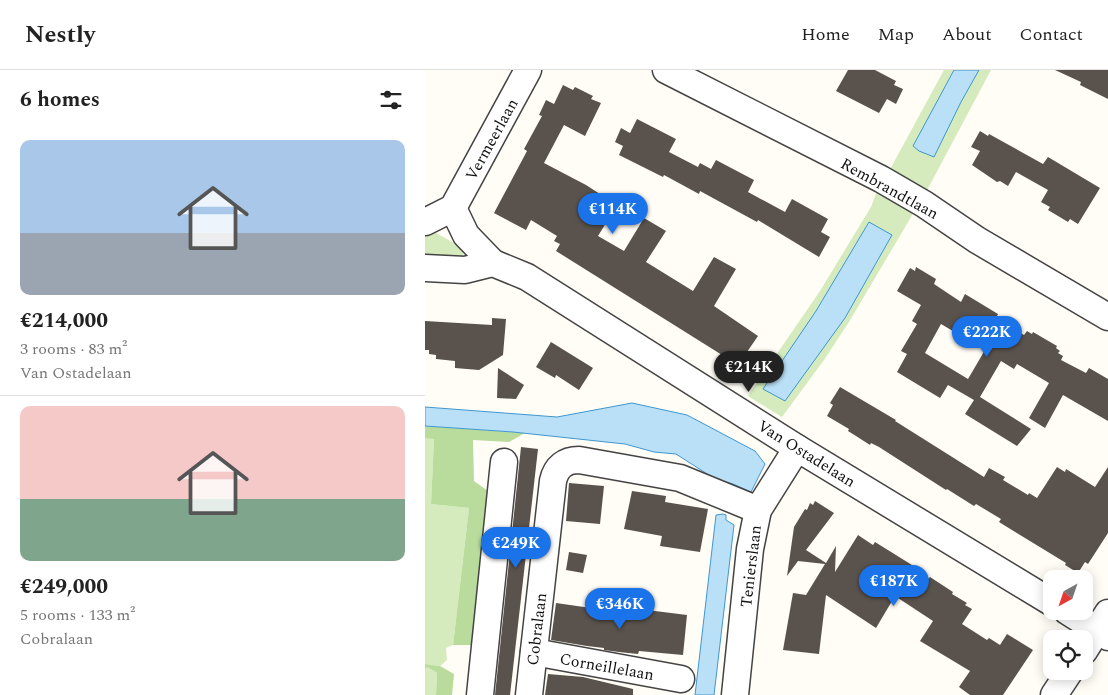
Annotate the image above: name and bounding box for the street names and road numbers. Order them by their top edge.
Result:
street label: Vermeerlaan [459,94,524,185]
street label: Rembrandtlaan [836,152,943,226]
street label: Van Ostadelaan [753,414,860,494]
street label: Tenierslaan [734,524,768,609]
street label: Cobralaan [521,591,553,667]
street label: Corneillelaan [558,647,656,687]

